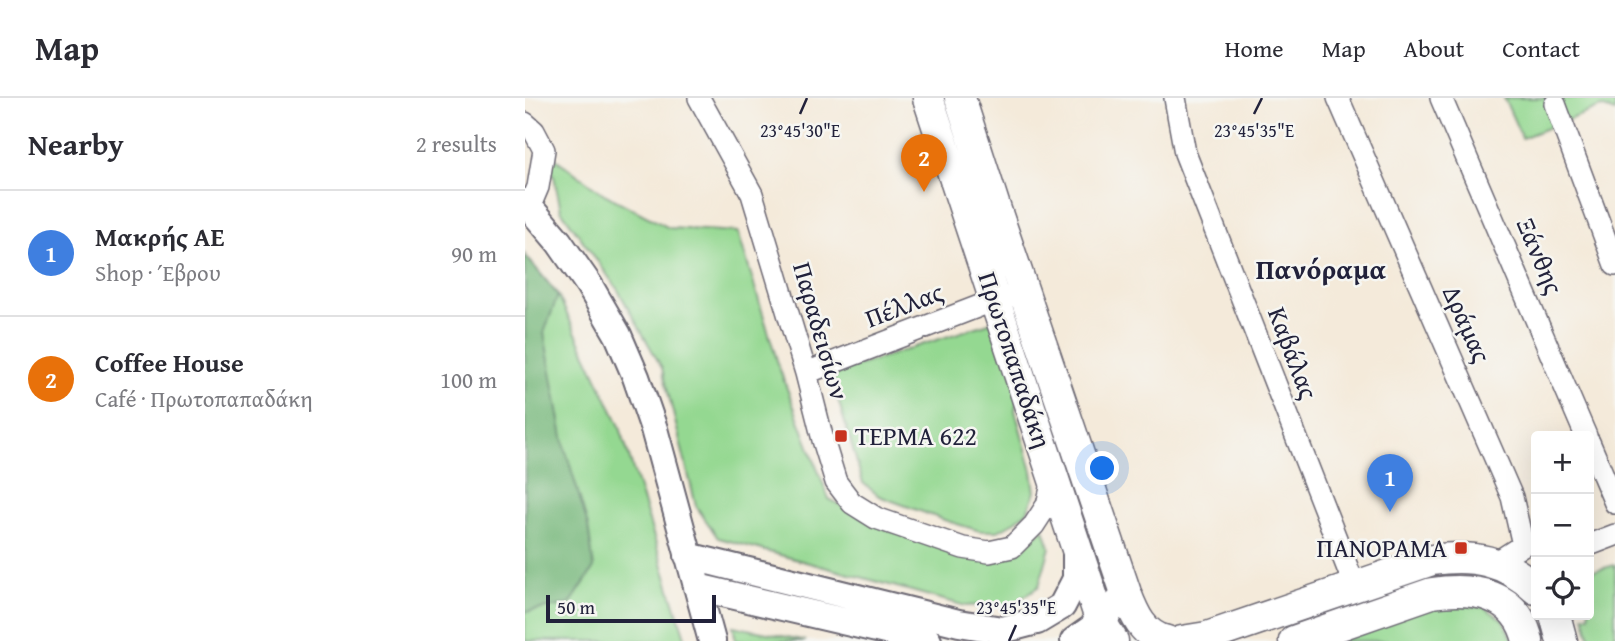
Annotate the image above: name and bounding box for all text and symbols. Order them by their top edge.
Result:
text: Map [35,24,99,72]
text: Home [1225,31,1284,66]
text: Map [1322,31,1366,66]
text: About [1404,31,1464,66]
text: Contact [1502,31,1580,66]
text: 23°45'30"E [760,117,840,144]
text: 23°45'35"E [1214,117,1294,144]
text: Nearby [28,122,124,166]
text: 2 results [416,127,497,160]
pin: 2 [901,134,947,192]
street label: Ξάνθης [1507,212,1574,300]
text: Μακρής ΑΕ [95,217,224,256]
text: 1 [45,237,57,270]
text: 90 m [451,237,497,270]
district label: Πανόραμα [1256,248,1386,289]
text: Shop · Έβρου [95,256,221,289]
street label: Παραδεισίων [783,257,860,404]
street label: Πρωτοπαπαδάκη [969,267,1062,453]
street label: Πέλλας [859,272,949,337]
street label: Δράμας [1433,279,1502,369]
street label: Καβάλας [1258,301,1329,405]
text: Coffee House [95,343,244,382]
text: 2 [45,363,57,396]
text: 100 m [440,363,497,396]
text: Café · Πρωτοπαπαδάκη [95,382,313,415]
place label: ΤΕΡΜΑ 622 [855,416,977,455]
marker: ΤΕΡΜΑ 622 [833,428,849,444]
map controls [1531,431,1594,620]
button: + [1531,431,1594,494]
your location [1085,451,1119,485]
pin: 1 [1367,454,1413,512]
button: − [1531,494,1594,557]
place label: ΠΑΝΟΡΑΜΑ [1317,528,1447,567]
marker: ΠΑΝΟΡΑΜΑ [1453,540,1469,556]
button: locate [1531,557,1594,620]
scale bar [546,592,716,624]
text: 50 m [557,593,595,621]
text: 23°45'35"E [976,594,1056,621]

